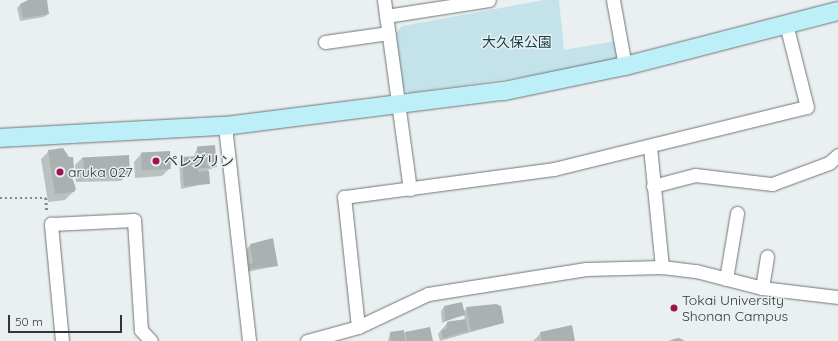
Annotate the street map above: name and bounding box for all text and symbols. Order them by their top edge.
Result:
park label: 大久保公園 [482,34,552,50]
place label: ペレグリン [164,153,234,169]
marker: ペレグリン [151,156,161,166]
place label: aruka 027 [68,164,133,180]
marker: aruka 027 [55,167,65,177]
place label: Tokai University Shonan Campus [682,292,788,324]
marker: Tokai University Shonan Campus [669,303,679,313]
scale bar [10,307,124,333]
text: 50 m [15,314,43,329]

